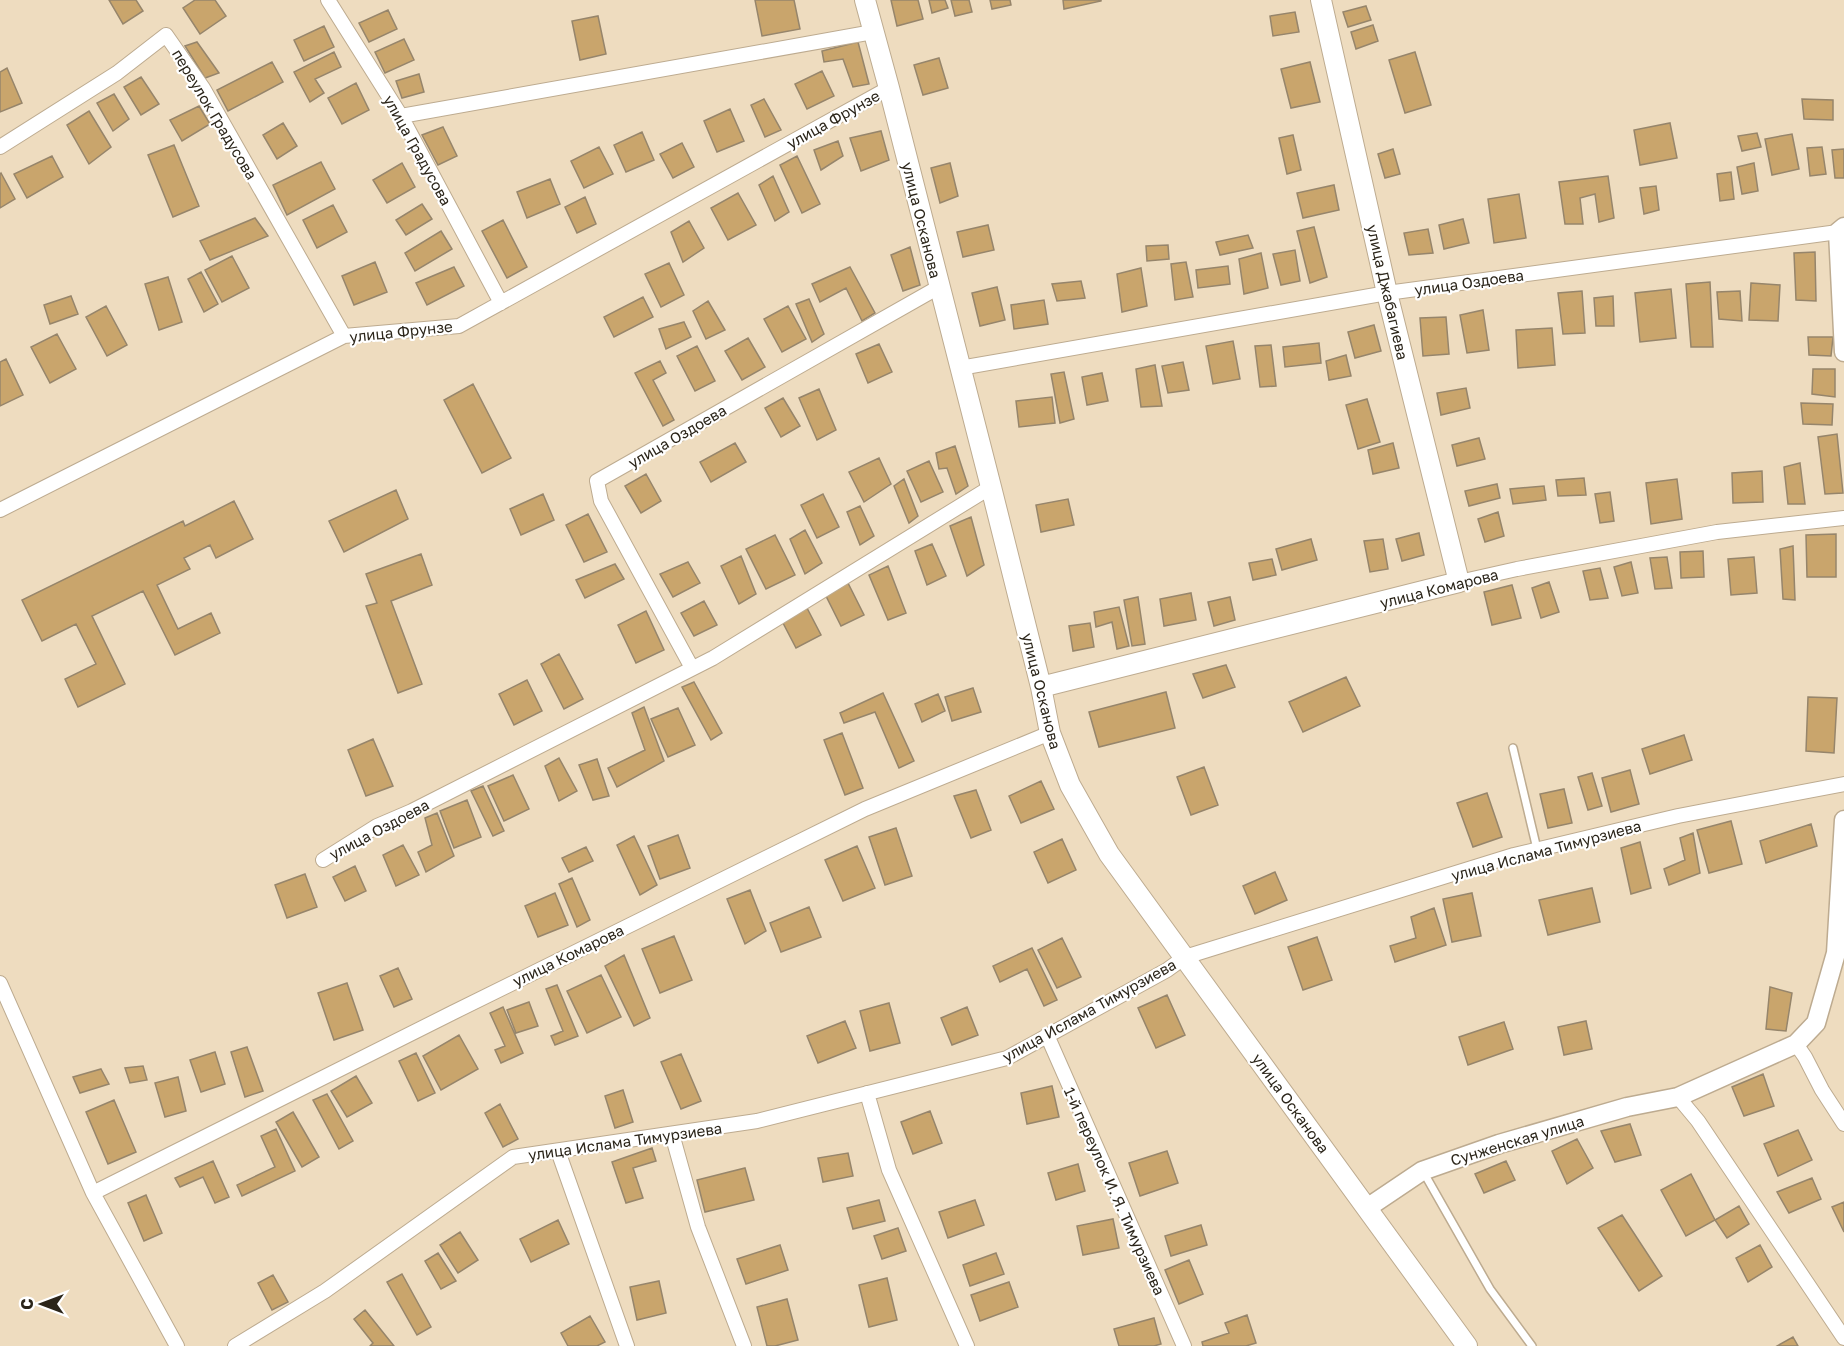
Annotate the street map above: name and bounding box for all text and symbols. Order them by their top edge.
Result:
street label: переулок Градусова [169,45,261,183]
street label: улица Фрунзе [783,86,883,152]
street label: улица Градусова [380,92,456,208]
street label: улица Осканова [899,160,945,280]
street label: улица Джабагиева [1364,223,1412,361]
street label: улица Оздоева [1413,265,1525,299]
street label: улица Фрунзе [349,317,454,345]
street label: улица Оздоева [625,401,729,471]
street label: улица Комарова [1378,565,1500,611]
street label: улица Осканова [1019,631,1065,751]
street label: улица Оздоева [326,795,432,863]
street label: улица Ислама Тимурзиева [1449,816,1643,884]
street label: улица Комарова [510,920,626,990]
street label: улица Ислама Тимурзиева [999,955,1179,1065]
street label: улица Осканова [1249,1050,1333,1156]
street label: 1-й переулок И. Я. Тимурзиева [1061,1084,1169,1298]
street label: Сунженская улица [1448,1111,1586,1169]
street label: улица Ислама Тимурзиева [527,1118,723,1164]
north arrow [12,1274,72,1334]
text: С [17,1298,37,1310]

